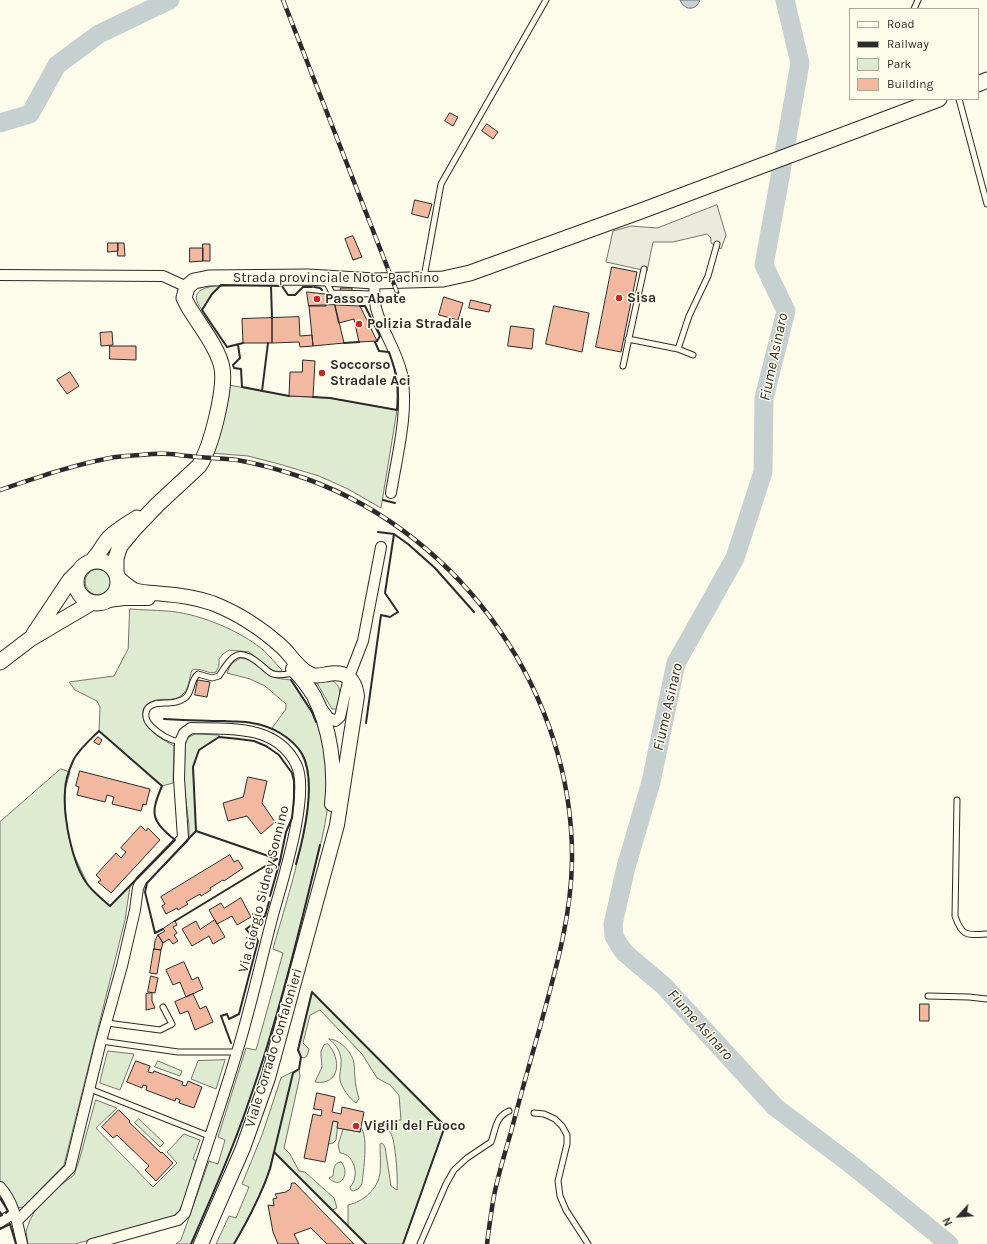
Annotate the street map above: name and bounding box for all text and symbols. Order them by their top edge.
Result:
legend [849,8,979,100]
text: Road [887,17,915,31]
text: Railway [887,37,929,51]
text: Park [887,57,911,71]
text: Building [887,77,933,91]
street label: Strada provinciale Noto-Pachino [233,270,439,286]
place label: Sisa [627,290,656,306]
place label: Passo Abate [325,291,406,307]
marker: Sisa [614,293,624,303]
marker: Passo Abate [312,294,322,304]
water label: Fiume Asinaro [756,312,792,402]
place label: Polizia Stradale [367,316,472,332]
marker: Polizia Stradale [354,319,364,329]
place label: Soccorso Stradale Aci [330,357,411,390]
marker: Soccorso Stradale Aci [317,368,327,378]
water label: Fiume Asinaro [649,662,687,752]
street label: Via Giorgio Sidney Sonnino [235,804,293,974]
street label: Viale Corrado Confalonieri [242,966,306,1130]
water label: Fiume Asinaro [663,986,737,1064]
place label: Vigili del Fuoco [364,1118,465,1134]
marker: Vigili del Fuoco [351,1121,361,1131]
north arrow [939,1196,979,1236]
text: N [940,1215,955,1228]

